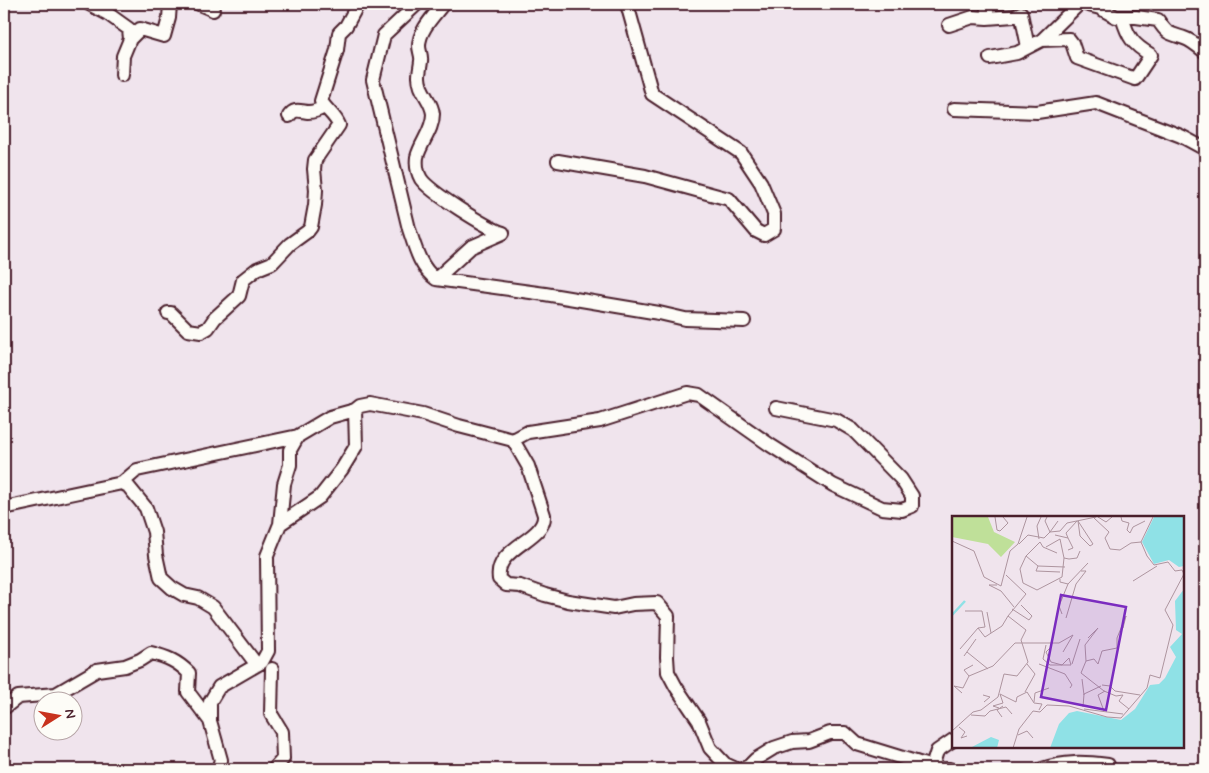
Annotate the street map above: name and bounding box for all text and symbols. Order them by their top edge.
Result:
inset map [952,516,1184,748]
north arrow [32,690,82,740]
text: N [60,707,80,720]

